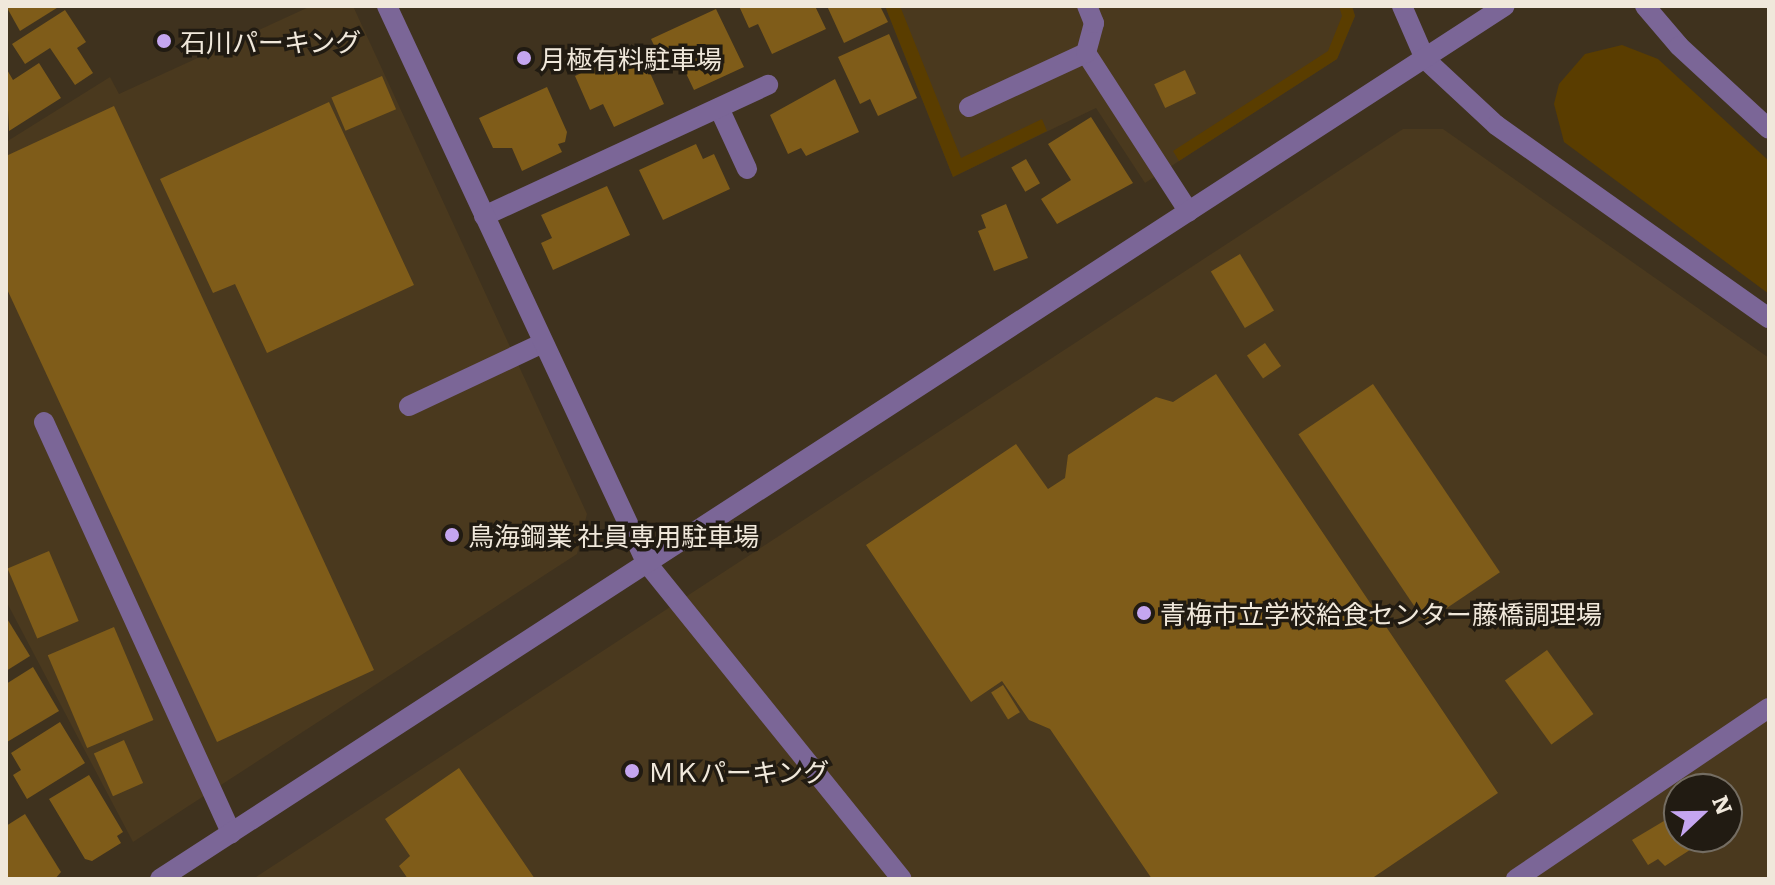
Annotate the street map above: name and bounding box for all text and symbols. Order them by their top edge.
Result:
place label: 石川パーキング [180,25,362,57]
marker: 石川パーキング [155,32,173,50]
place label: 月極有料駐車場 [540,42,722,74]
marker: 月極有料駐車場 [515,49,533,67]
place label: 鳥海鋼業 社員専用駐車場 [468,519,759,551]
marker: 鳥海鋼業 社員専用駐車場 [443,526,461,544]
place label: 青梅市立学校給食センター藤橋調理場 [1160,597,1602,629]
marker: 青梅市立学校給食センター藤橋調理場 [1135,604,1153,622]
place label: ＭＫパーキング [648,755,830,787]
marker: ＭＫパーキング [623,762,641,780]
north arrow [1663,773,1743,853]
text: N [1705,790,1743,819]

